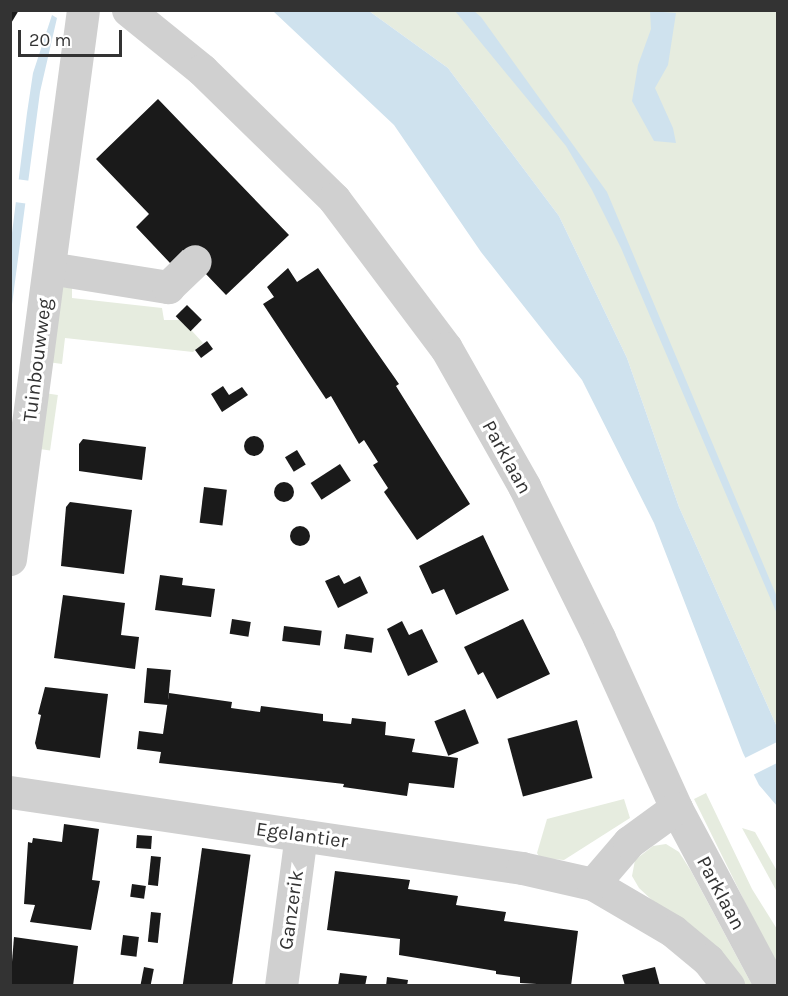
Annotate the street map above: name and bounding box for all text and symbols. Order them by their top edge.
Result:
scale bar [21,18,124,56]
text: 20 m [29,29,71,51]
street label: Tuinbouwweg [18,297,56,423]
street label: Parklaan [477,416,537,498]
street label: Egelantier [255,817,349,853]
street label: Parklaan [692,852,750,934]
street label: Ganzerik [274,869,308,951]

